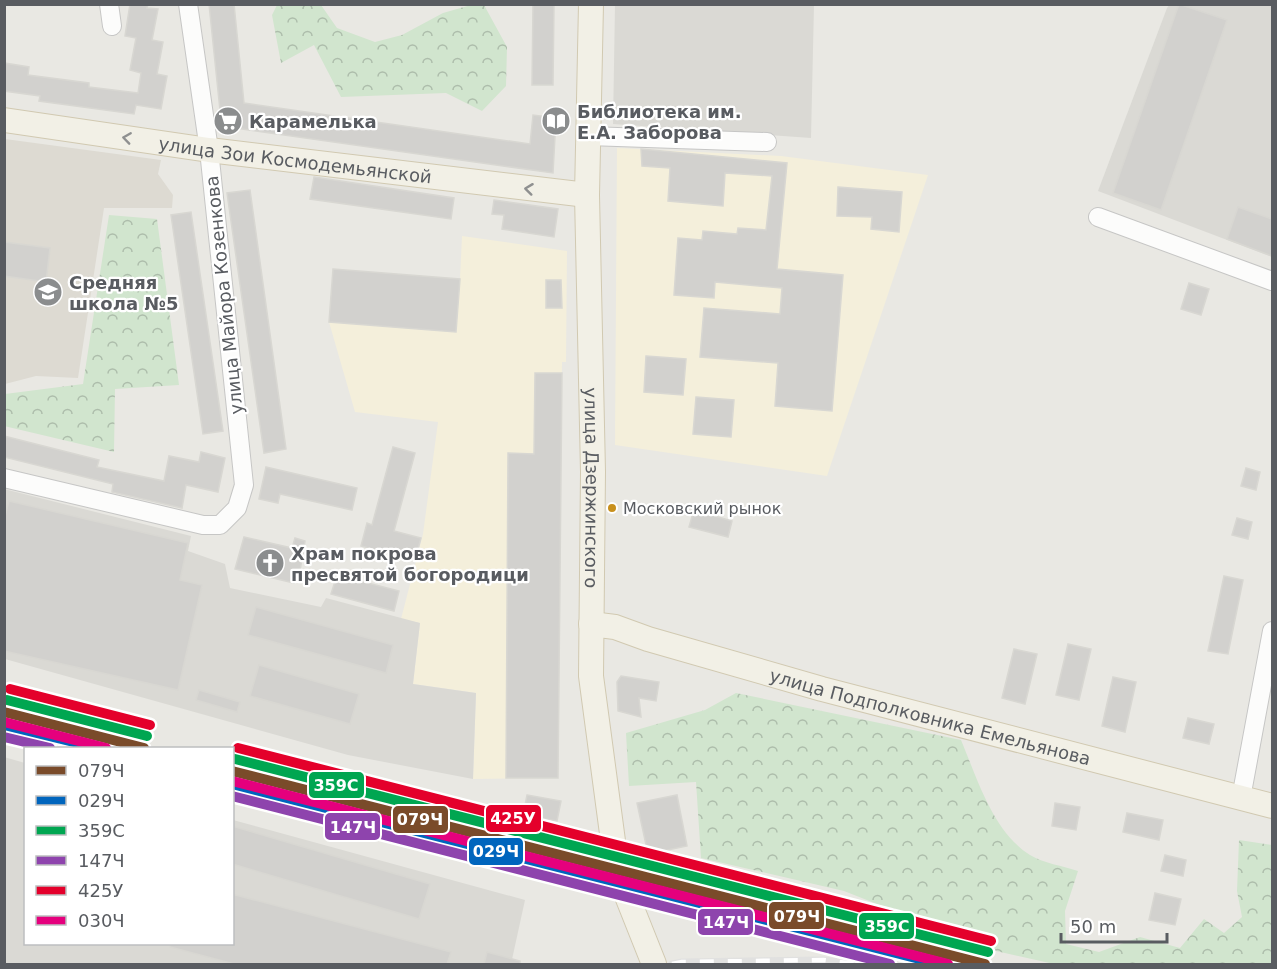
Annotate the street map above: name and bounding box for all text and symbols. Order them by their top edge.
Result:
place label: Библиотека им. Е.А. Заборова [577,101,742,143]
supermarket icon: Карамелька [212,105,244,137]
library icon: Библиотека им. Е.А. Заборова [540,105,572,137]
place label: Карамелька [249,111,377,132]
street label: улица Зои Космодемьянской [157,132,433,187]
one-way arrow [123,133,132,145]
street label: улица Майора Козенкова [201,175,247,415]
one-way arrow [524,183,534,196]
place label: Средняя школа №5 [69,272,178,314]
school or university icon: Средняя школа №5 [32,276,64,308]
street label: улица Дзержинского [581,387,604,589]
place label: Московский рынок [623,499,782,518]
marker: Московский рынок [606,502,618,514]
place label: Храм покрова пресвятой богородици [291,543,529,585]
church icon: Храм покрова пресвятой богородици [254,547,286,579]
street label: улица Подполковника Емельянова [767,664,1093,769]
legend [24,747,234,945]
text: 079Ч [78,760,125,781]
line badge: 359С [308,771,365,799]
text: 359С [313,776,359,795]
text: 029Ч [78,790,125,811]
line badge: 425У [485,804,542,833]
line badge: 079Ч [392,805,449,834]
text: 425У [490,809,536,828]
text: 079Ч [397,810,443,829]
line badge: 147Ч [324,812,381,841]
text: 147Ч [330,818,376,837]
text: 359С [78,820,125,841]
line badge: 029Ч [468,837,524,866]
text: 029Ч [473,842,519,861]
text: 147Ч [78,850,125,871]
text: 425У [78,880,123,901]
line badge: 079Ч [768,901,825,930]
scale bar [1061,906,1168,944]
text: 079Ч [774,907,820,926]
line badge: 147Ч [697,908,754,936]
text: 030Ч [78,910,125,931]
line badge: 359С [858,912,915,940]
text: 147Ч [703,913,749,932]
text: 50 m [1070,916,1116,937]
text: 359С [864,917,910,936]

